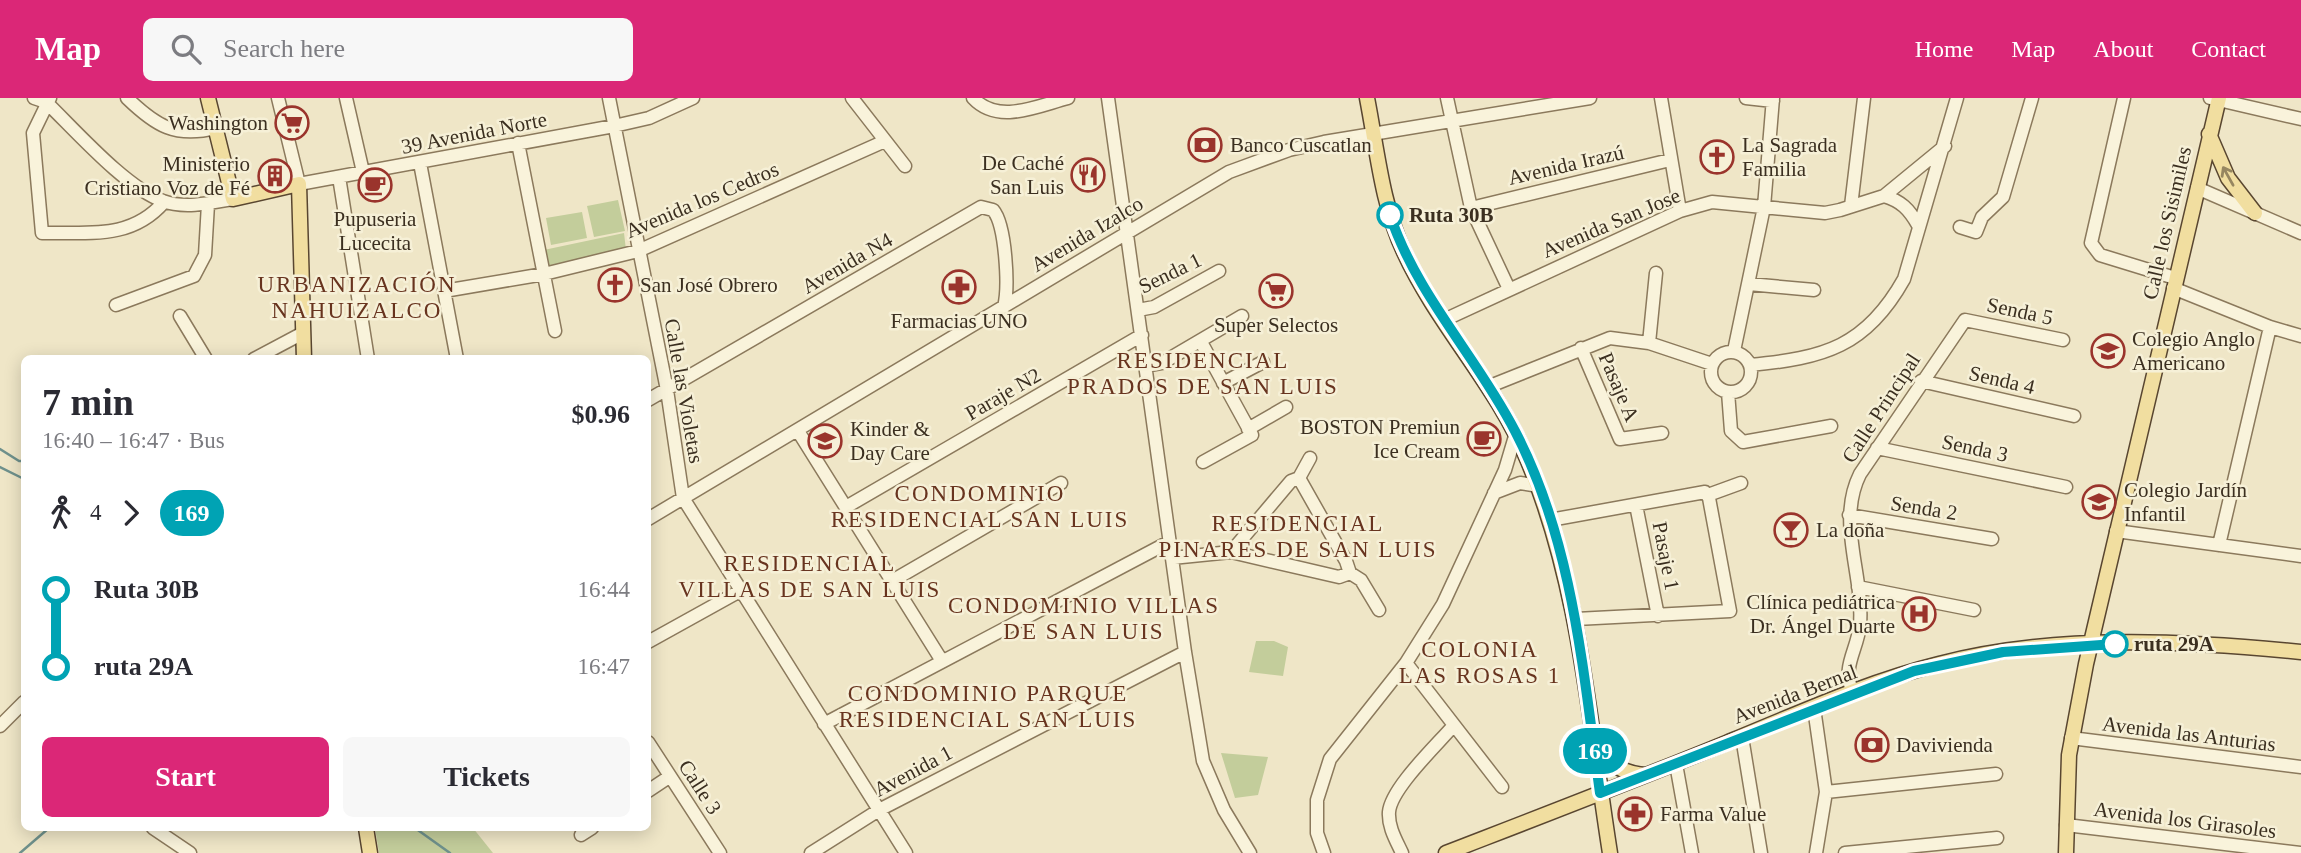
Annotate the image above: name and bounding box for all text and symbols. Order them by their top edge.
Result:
search box [143,18,633,81]
icon: search [167,30,205,68]
text: Map [35,31,101,67]
text: Search here [223,34,345,63]
text: Home [1915,36,1973,62]
text: Map [2011,36,2055,62]
text: About [2093,36,2153,62]
text: Contact [2191,36,2266,62]
supermarket icon: Washington [273,104,311,142]
street label: 39 Avenida Norte [399,107,549,159]
place label: Washington [168,111,268,135]
bank icon: Banco Cuscatlan [1186,126,1224,164]
place label: Banco Cuscatlan [1230,133,1372,157]
place label: La Sagrada Familia [1742,133,1838,181]
church icon: La Sagrada Familia [1698,138,1736,176]
street label: Avenida Irazú [1506,140,1627,190]
street label: Calle los Sisimiles [2138,144,2196,302]
place label: De Caché San Luis [982,151,1064,199]
place label: Ministerio Cristiano Voz de Fé [85,152,250,200]
restaurant icon: De Caché San Luis [1069,156,1107,194]
building icon: Ministerio Cristiano Voz de Fé [256,157,294,195]
street label: Avenida los Cedros [622,157,782,243]
cafe icon: Pupuseria Lucecita [356,166,394,204]
one-way arrow [2221,166,2234,187]
street label: Avenida San Jose [1538,183,1684,263]
street label: Avenida Izalco [1027,191,1147,277]
marker: Ruta 30B [1377,202,1403,228]
place label: Ruta 30B [1409,203,1494,227]
place label: Pupuseria Lucecita [334,207,417,255]
street label: Avenida N4 [797,227,897,299]
street label: Senda 1 [1135,248,1205,298]
church icon: San José Obrero [596,266,634,304]
pharmacy icon: Farmacias UNO [940,268,978,306]
district label: URBANIZACIÓN NAHUIZALCO [257,271,457,323]
supermarket icon: Super Selectos [1257,272,1295,310]
place label: San José Obrero [640,273,778,297]
street label: Senda 5 [1985,292,2055,330]
place label: Farmacias UNO [890,309,1028,333]
place label: Super Selectos [1214,313,1338,337]
street label: Calle las Violetas [659,317,709,465]
place label: Colegio Anglo Americano [2132,327,2255,375]
school or university icon: Colegio Anglo Americano [2089,332,2127,370]
district label: RESIDENCIAL PRADOS DE SAN LUIS [1067,348,1339,399]
street label: Pasaje A [1594,349,1645,426]
street label: Calle Principal [1837,349,1925,467]
street label: Senda 4 [1967,361,2038,399]
street label: Paraje N2 [961,363,1045,425]
text: 7 min [42,381,134,423]
text: $0.96 [572,400,630,429]
place label: BOSTON Premiun Ice Cream [1300,415,1460,463]
place label: Kinder & Day Care [850,417,930,465]
cafe icon: BOSTON Premiun Ice Cream [1465,420,1503,458]
school or university icon: Kinder & Day Care [806,422,844,460]
text: 16:40 – 16:47 · Bus [42,428,225,453]
street label: Senda 3 [1940,429,2010,467]
place label: Colegio Jardín Infantil [2124,478,2248,526]
district label: CONDOMINIO RESIDENCIAL SAN LUIS [831,481,1129,532]
school or university icon: Colegio Jardín Infantil [2080,483,2118,521]
street label: Senda 2 [1889,491,1959,525]
icon: walk [42,494,80,532]
icon: forward [112,494,150,532]
text: 4 [90,500,102,525]
text: 169 [174,500,210,526]
district label: RESIDENCIAL PINARES DE SAN LUIS [1159,511,1437,562]
bar icon: La doña [1772,511,1810,549]
place label: La doña [1816,518,1885,542]
street label: Pasaje 1 [1648,520,1684,592]
district label: RESIDENCIAL VILLAS DE SAN LUIS [679,551,941,602]
text: Ruta 30B [94,575,199,604]
text: 16:44 [578,577,630,602]
place label: Clínica pediátrica Dr. Ángel Duarte [1746,590,1896,638]
district label: CONDOMINIO VILLAS DE SAN LUIS [948,593,1220,644]
hospital icon: Clínica pediátrica Dr. Ángel Duarte [1900,595,1938,633]
marker: ruta 29A [2102,631,2128,657]
place label: ruta 29A [2134,632,2215,656]
district label: COLONIA LAS ROSAS 1 [1399,637,1561,688]
text: ruta 29A [94,652,193,681]
text: 16:47 [578,654,630,679]
street label: Avenida Bernal [1730,659,1861,729]
district label: CONDOMINIO PARQUE RESIDENCIAL SAN LUIS [839,681,1137,732]
street label: Avenida las Anturias [2101,711,2277,757]
bank icon: Davivienda [1853,726,1891,764]
line badge: 169 [1555,728,1635,774]
place label: Davivienda [1896,733,1993,757]
button: Start [42,737,329,817]
button: Tickets [343,737,630,817]
text: 169 [1577,738,1613,764]
street label: Avenida 1 [870,740,956,802]
street label: Calle 3 [674,755,726,819]
pharmacy icon: Farma Value [1616,795,1654,833]
street label: Avenida los Girasoles [2092,797,2278,843]
place label: Farma Value [1660,802,1766,826]

